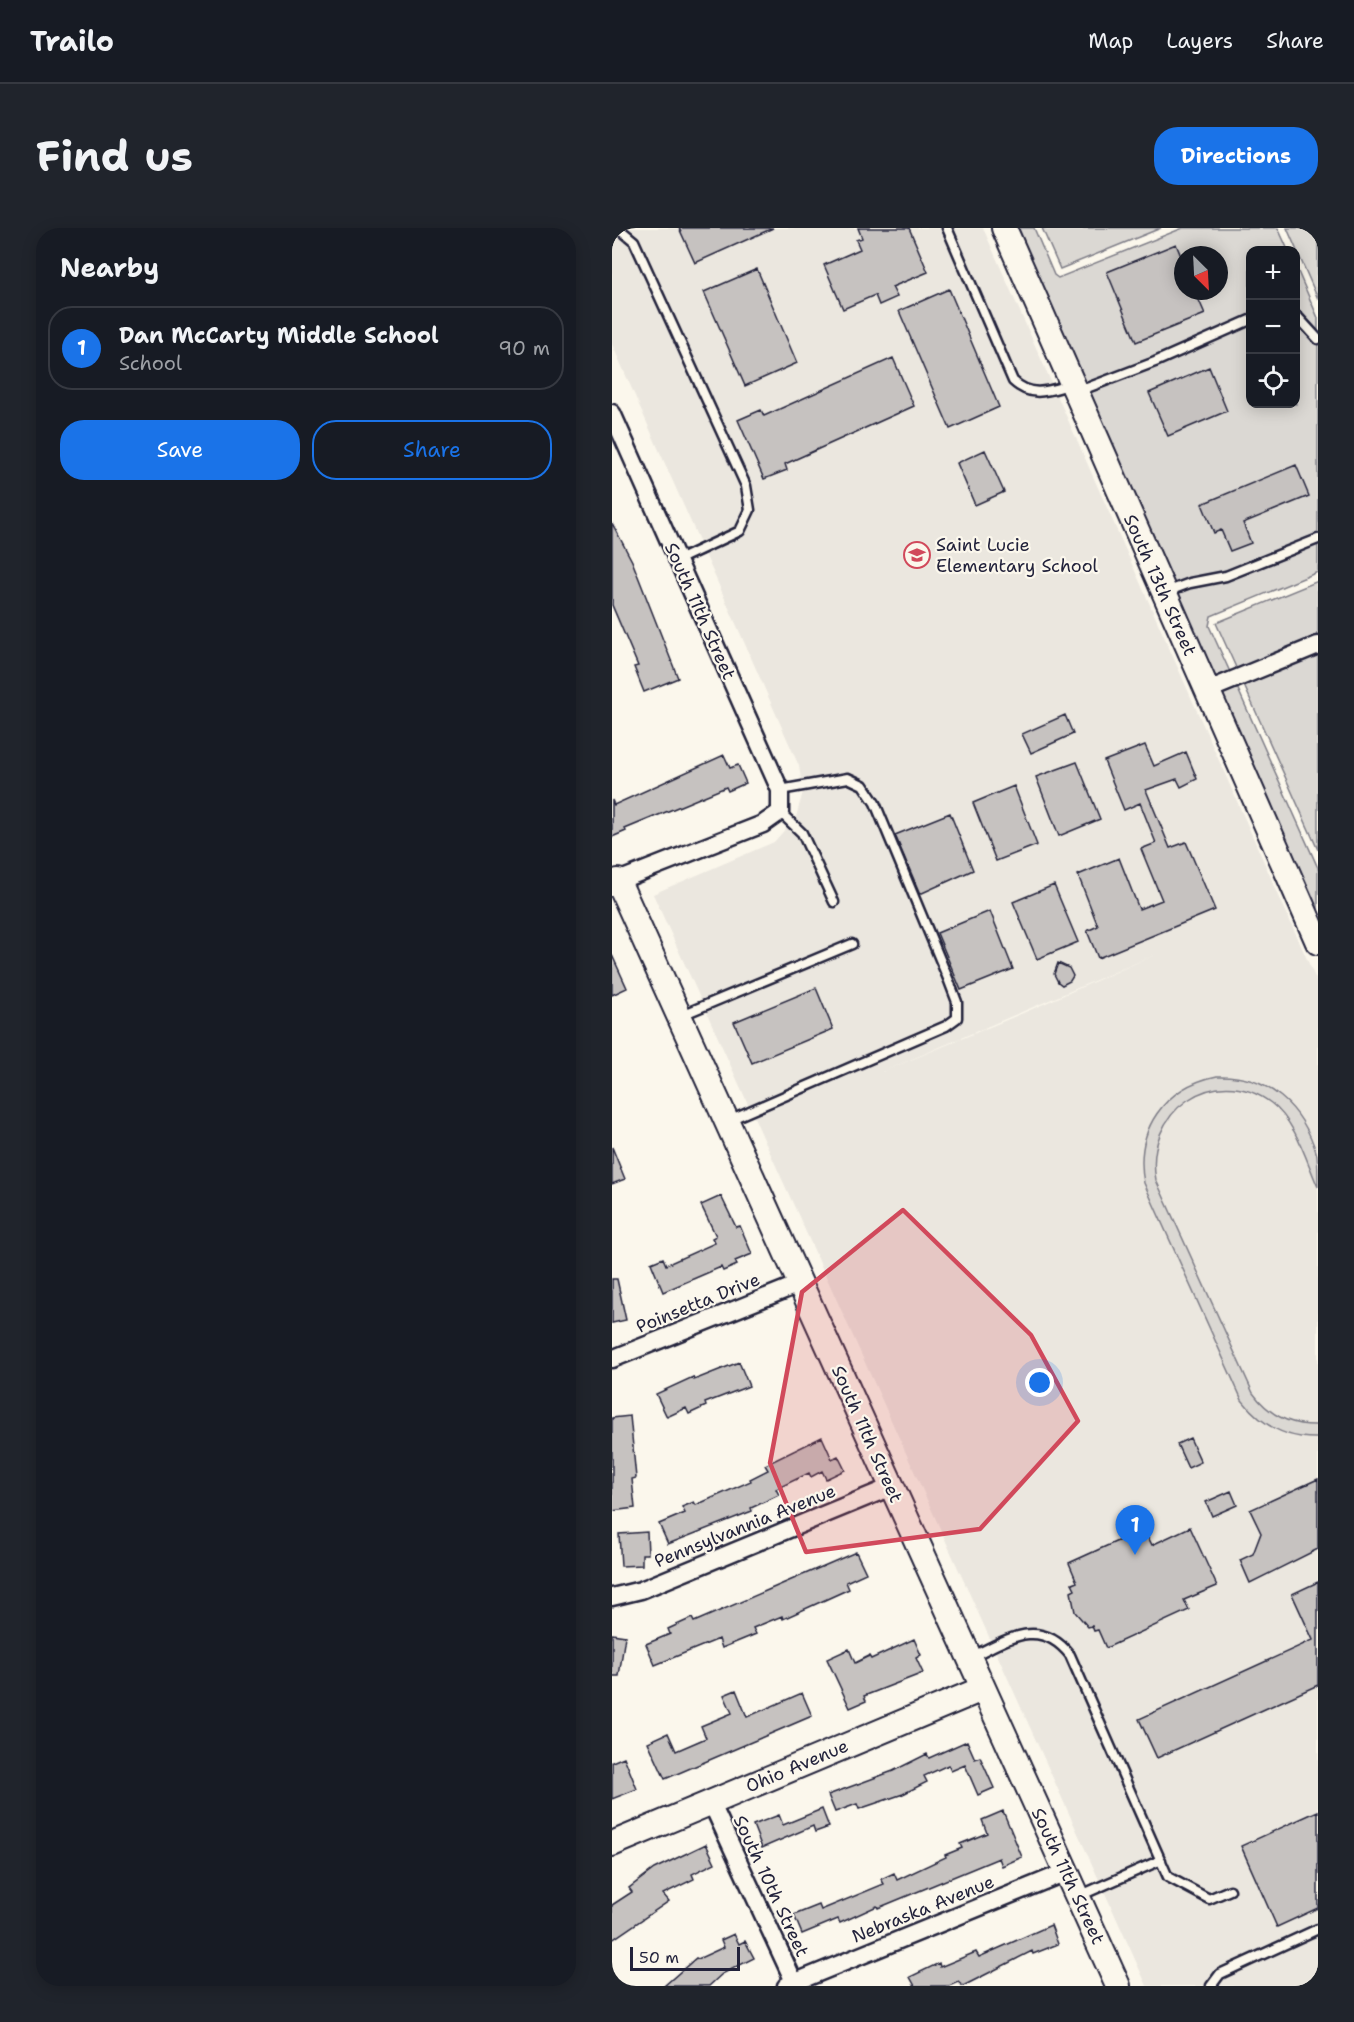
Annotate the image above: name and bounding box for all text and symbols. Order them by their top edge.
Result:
text: Trailo [30,22,114,60]
text: Map [1088,27,1133,55]
text: Layers [1166,27,1233,55]
text: Share [1266,27,1324,55]
button: Directions [1154,127,1318,185]
text: Find us [36,128,193,184]
north arrow [1174,246,1228,300]
map controls [1246,246,1300,408]
button: + [1246,246,1300,300]
text: Nearby [60,250,159,285]
button: − [1246,300,1300,354]
text: Dan McCarty Middle School [119,321,439,350]
text: 1 [77,335,86,361]
text: 90 m [498,335,550,361]
text: School [119,350,182,376]
button: locate [1246,354,1300,408]
button: Save [60,420,300,480]
button: Share [312,420,552,480]
street label: South 13th Street [1118,510,1202,660]
place label: Saint Lucie Elementary School [936,533,1099,578]
street label: South 11th Street [659,539,741,684]
school or university icon: Saint Lucie Elementary School [902,540,932,570]
street label: Poinsetta Drive [633,1267,763,1339]
street label: South 11th Street [826,1362,908,1507]
your location [1025,1368,1054,1397]
street label: Pennsylvannia Avenue [651,1479,839,1573]
pin: 1 [1116,1506,1154,1555]
street label: Ohio Avenue [742,1734,852,1798]
street label: South 11th Street [1026,1804,1110,1948]
street label: South 10th Street [728,1811,814,1961]
street label: Nebraska Avenue [848,1869,998,1949]
scale bar [630,1944,740,1972]
text: 50 m [639,1947,679,1968]

